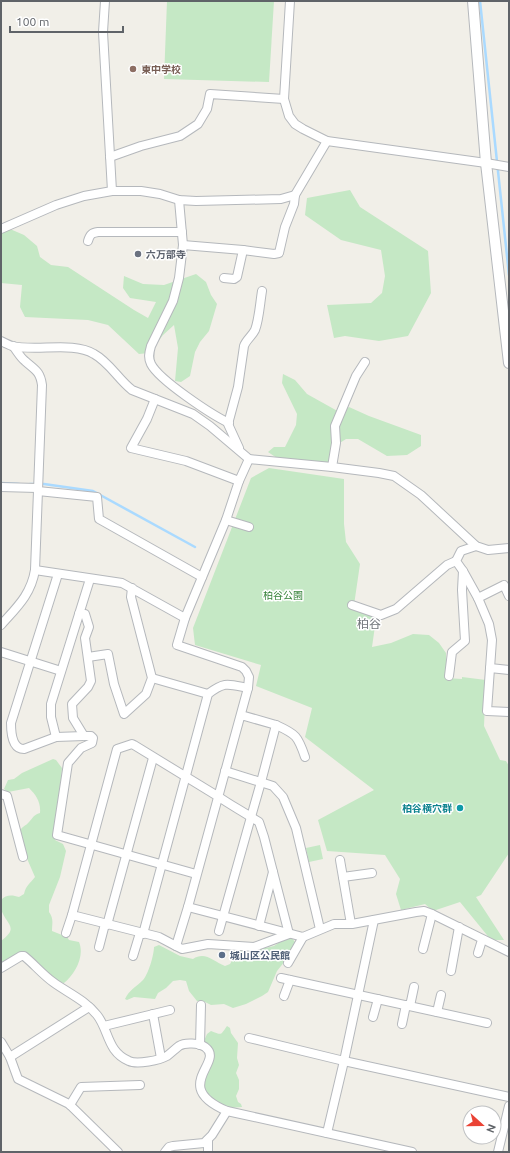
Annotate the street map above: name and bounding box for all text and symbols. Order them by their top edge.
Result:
scale bar [10,8,123,34]
text: 100 m [16,15,49,28]
marker: 東中学校 [128,64,138,74]
place label: 東中学校 [141,64,181,75]
marker: 六万部寺 [133,249,143,259]
place label: 六万部寺 [146,249,186,260]
park label: 柏谷公園 [263,590,303,601]
district label: 柏谷 [357,617,381,630]
place label: 柏谷横穴群 [402,803,452,814]
marker: 柏谷横穴群 [455,803,465,813]
marker: 城山区公民館 [217,950,227,960]
place label: 城山区公民館 [230,950,290,961]
north arrow [462,1105,502,1145]
text: N [484,1123,498,1135]

